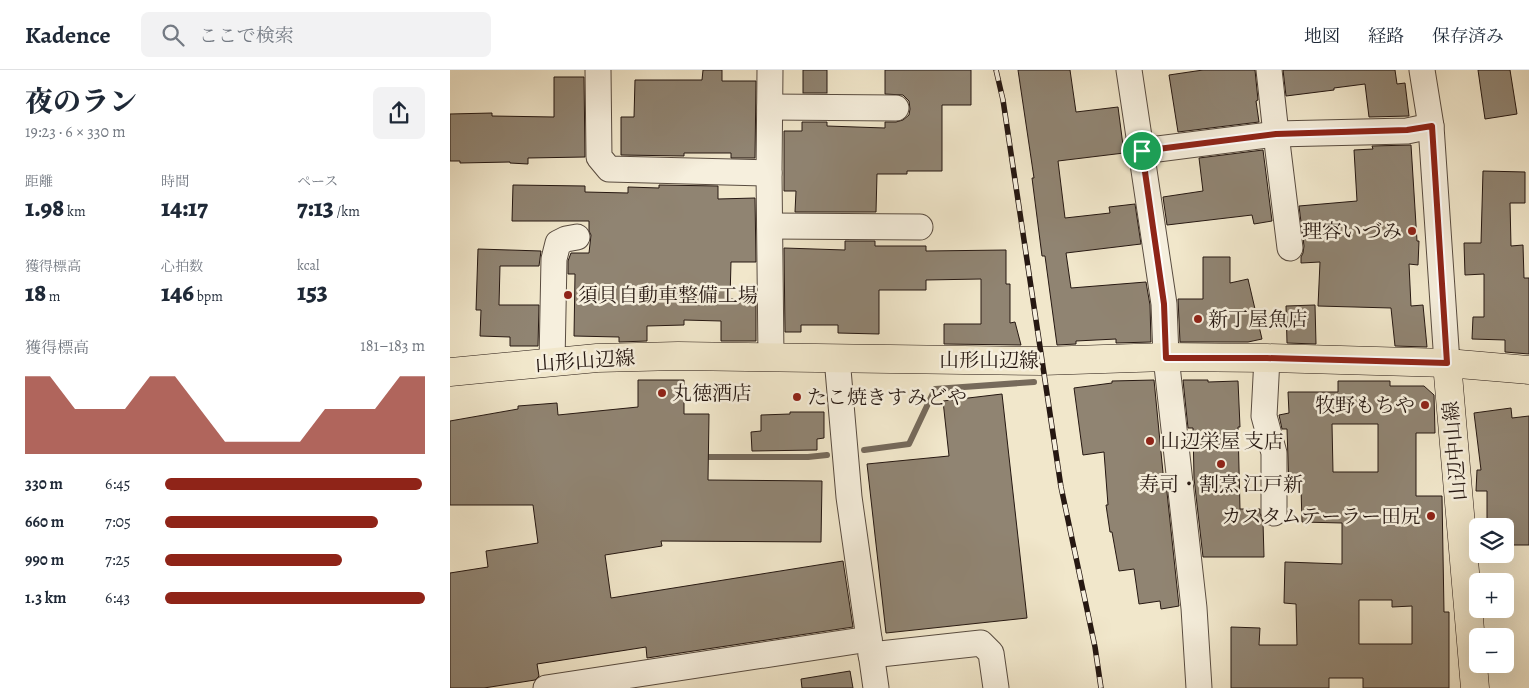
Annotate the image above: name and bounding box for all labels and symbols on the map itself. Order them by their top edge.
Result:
pin [1121,130,1163,172]
place label: 理容いづみ [1302,218,1402,245]
marker: 理容いづみ [1406,225,1418,237]
place label: 須貝自動車整備工場 [578,282,758,309]
marker: 須貝自動車整備工場 [562,289,574,301]
place label: 新丁屋魚店 [1208,306,1308,333]
marker: 新丁屋魚店 [1192,313,1204,325]
street label: 山形山辺線 [534,344,636,378]
street label: 山形山辺線 [939,347,1039,374]
place label: 丸徳酒店 [672,380,752,407]
place label: たこ焼きすみどや [807,384,967,411]
marker: 丸徳酒店 [656,387,668,399]
marker: たこ焼きすみどや [791,391,803,403]
place label: 牧野もちや [1315,392,1415,419]
marker: 牧野もちや [1419,399,1431,411]
street label: 山辺中山線 [1437,400,1473,502]
place label: 山辺栄屋 支店 [1160,428,1284,455]
marker: 山辺栄屋 支店 [1144,435,1156,447]
marker: 寿司・割烹 江戸新 [1215,458,1227,470]
place label: 寿司・割烹 江戸新 [1139,471,1303,498]
place label: カスタムテーラー田尻 [1221,503,1421,530]
marker: カスタムテーラー田尻 [1425,510,1437,522]

